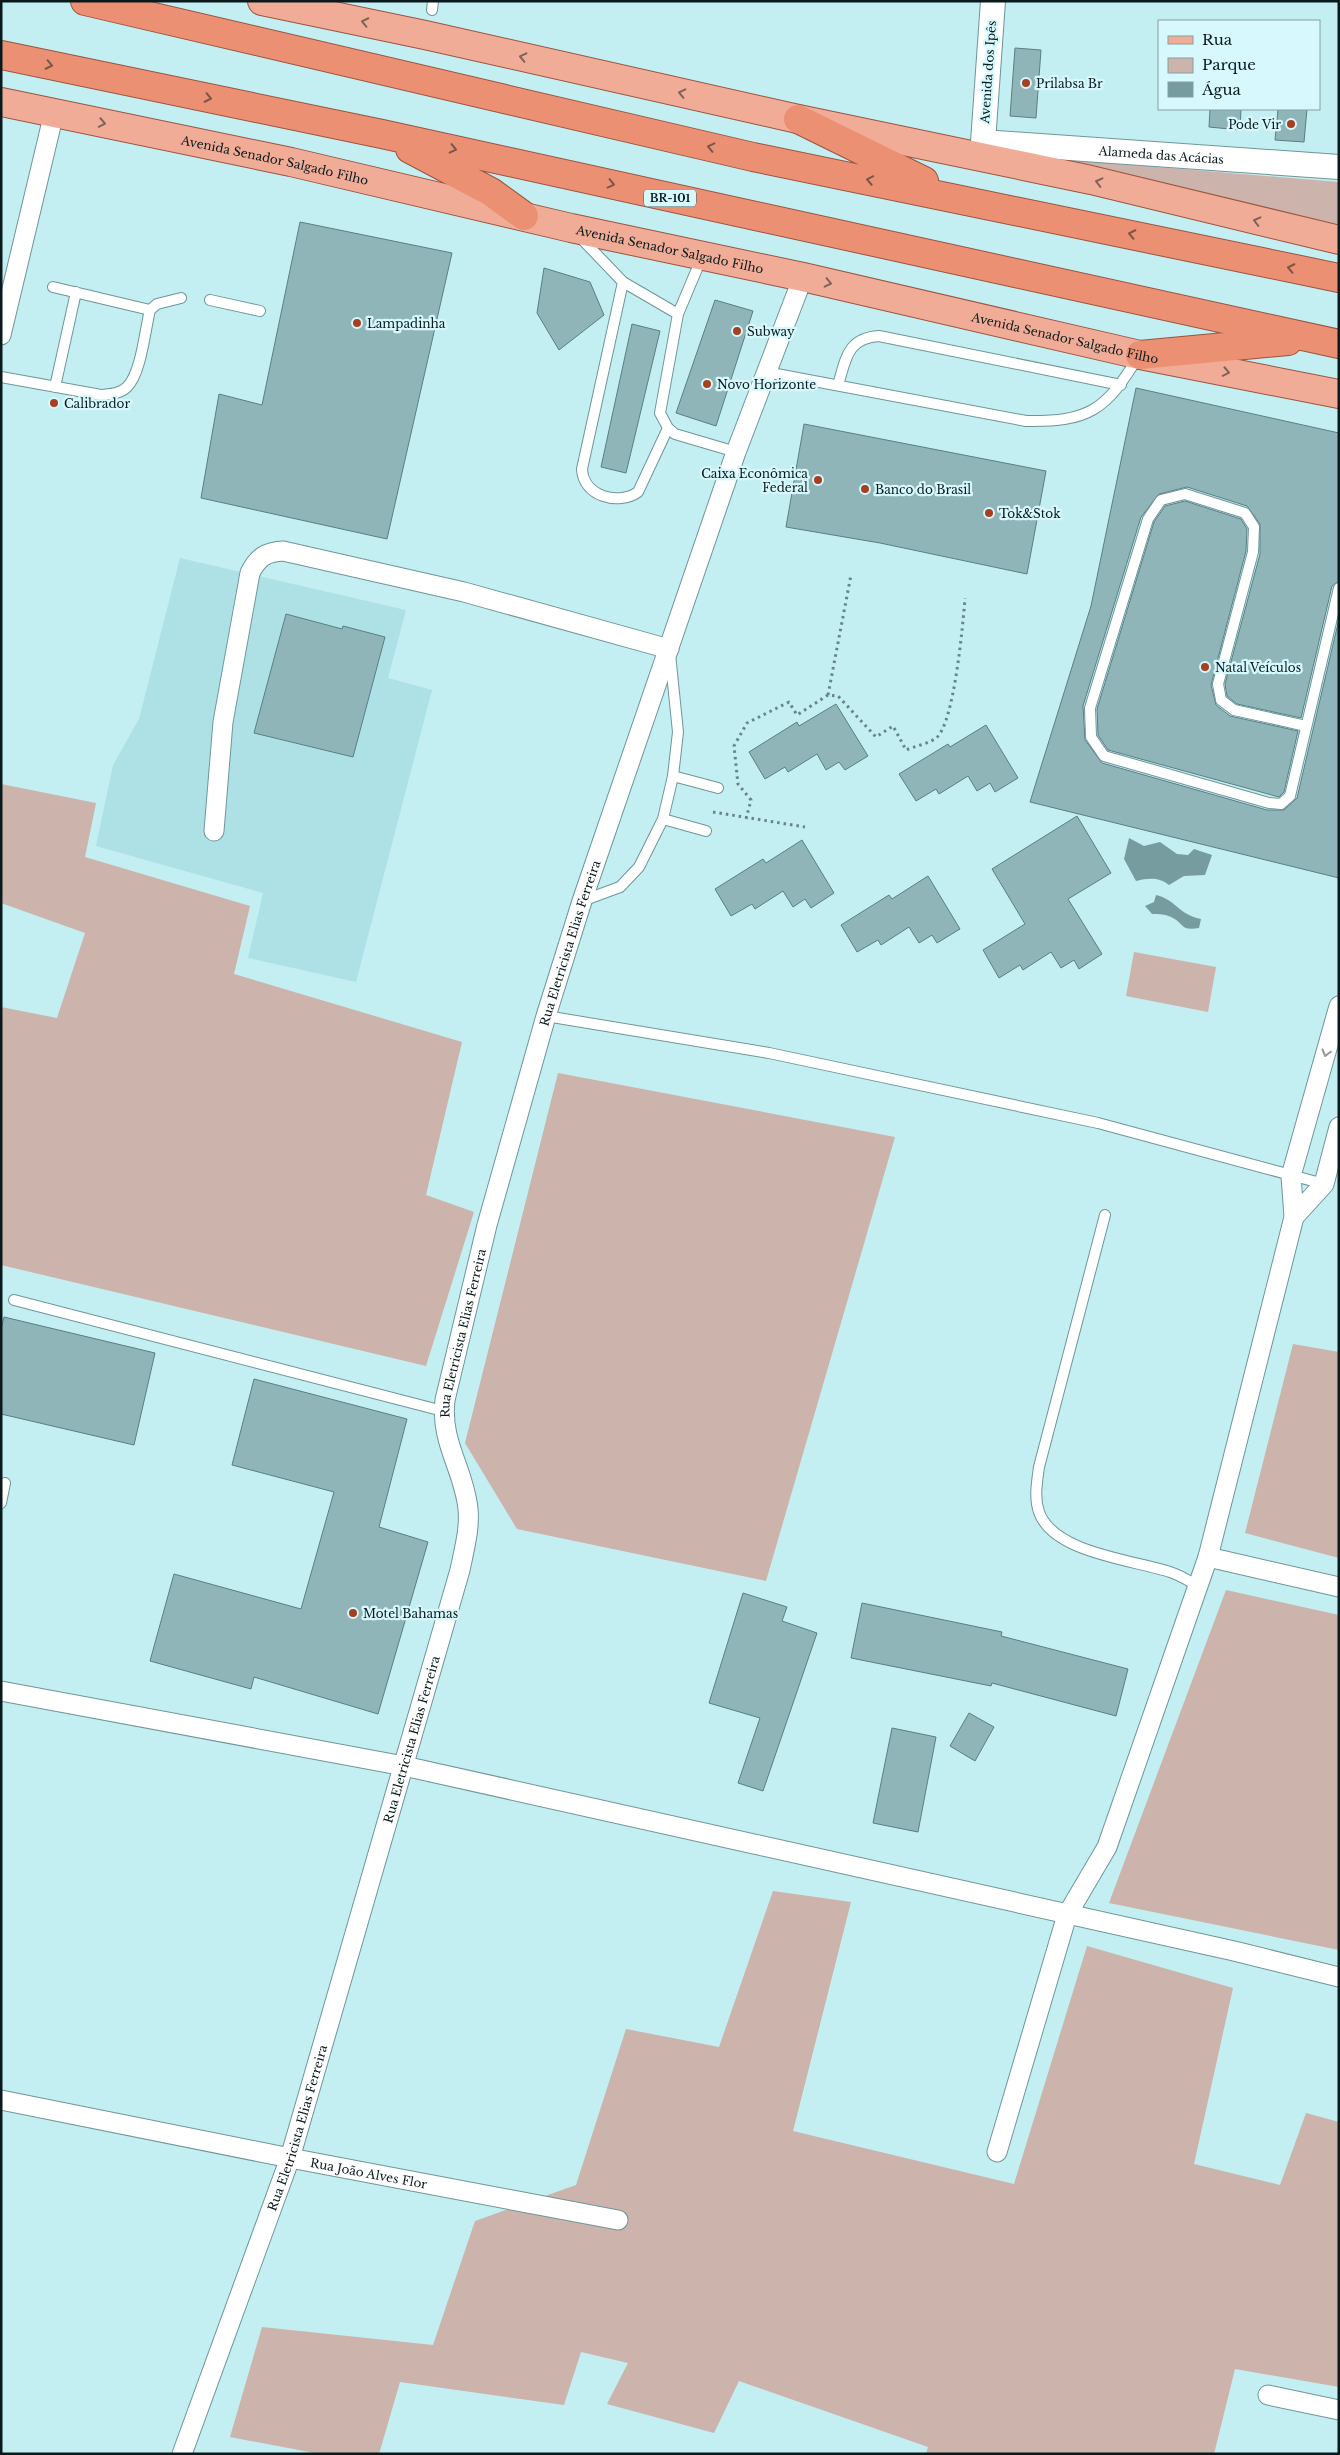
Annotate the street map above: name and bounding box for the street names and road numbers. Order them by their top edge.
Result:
street label: Avenida dos Ipês [977,20,999,125]
street label: Avenida Senador Salgado Filho [179,132,370,188]
street label: Alameda das Acácias [1097,143,1224,166]
road number: BR-101 [644,190,696,207]
street label: Avenida Senador Salgado Filho [574,222,765,276]
street label: Avenida Senador Salgado Filho [969,309,1160,366]
street label: Rua Eletricista Elias Ferreira [536,858,603,1028]
street label: Rua Eletricista Elias Ferreira [437,1247,489,1418]
street label: Rua Eletricista Elias Ferreira [380,1654,442,1825]
street label: Rua Eletricista Elias Ferreira [264,2043,330,2213]
street label: Rua João Alves Flor [309,2155,429,2191]

